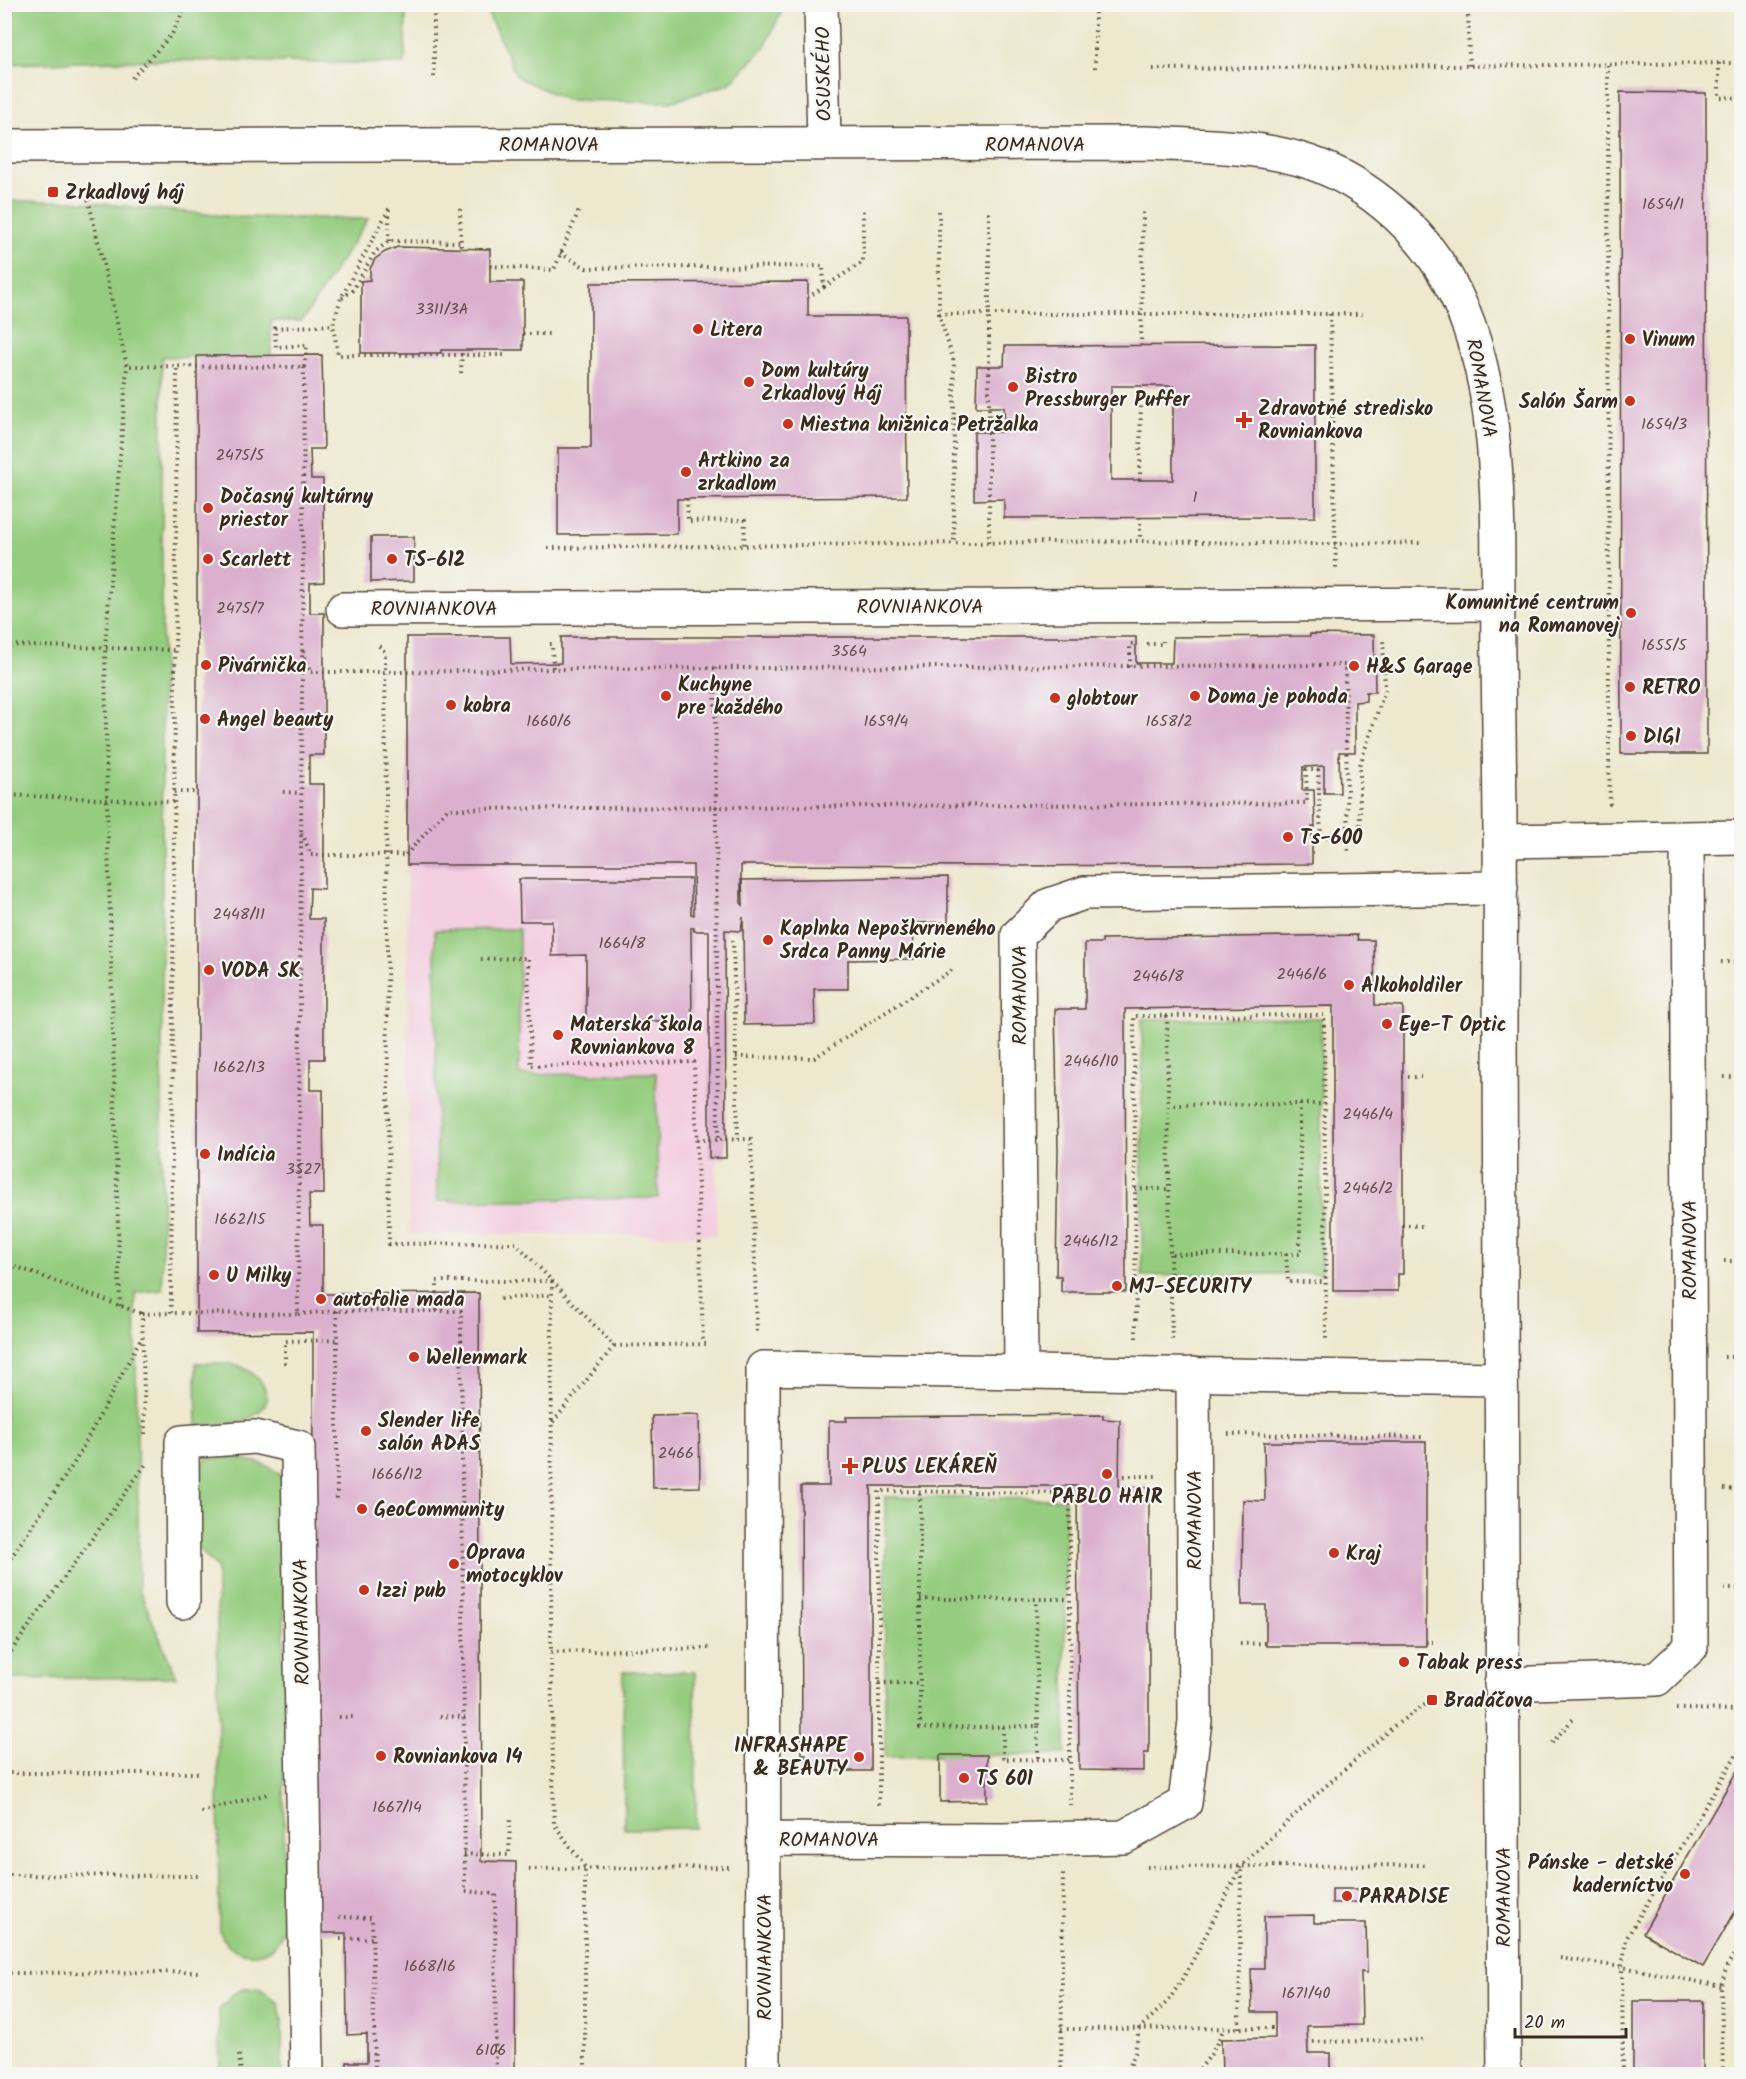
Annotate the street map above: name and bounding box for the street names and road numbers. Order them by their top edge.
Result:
street label: OSUSKÉHO [808,26,842,122]
street label: ROMANOVA [499,130,599,162]
street label: ROMANOVA [985,130,1085,162]
street label: ROMANOVA [1456,336,1505,441]
street label: ROVNIANKOVA [857,592,983,624]
street label: ROVNIANKOVA [371,594,497,626]
street label: ROMANOVA [1005,945,1037,1045]
street label: ROMANOVA [1675,1200,1707,1300]
street label: ROMANOVA [1180,1470,1212,1570]
street label: ROVNIANKOVA [286,1558,320,1686]
street label: ROMANOVA [779,1825,879,1857]
street label: ROMANOVA [1489,1847,1521,1947]
street label: ROVNIANKOVA [750,1894,782,2020]

